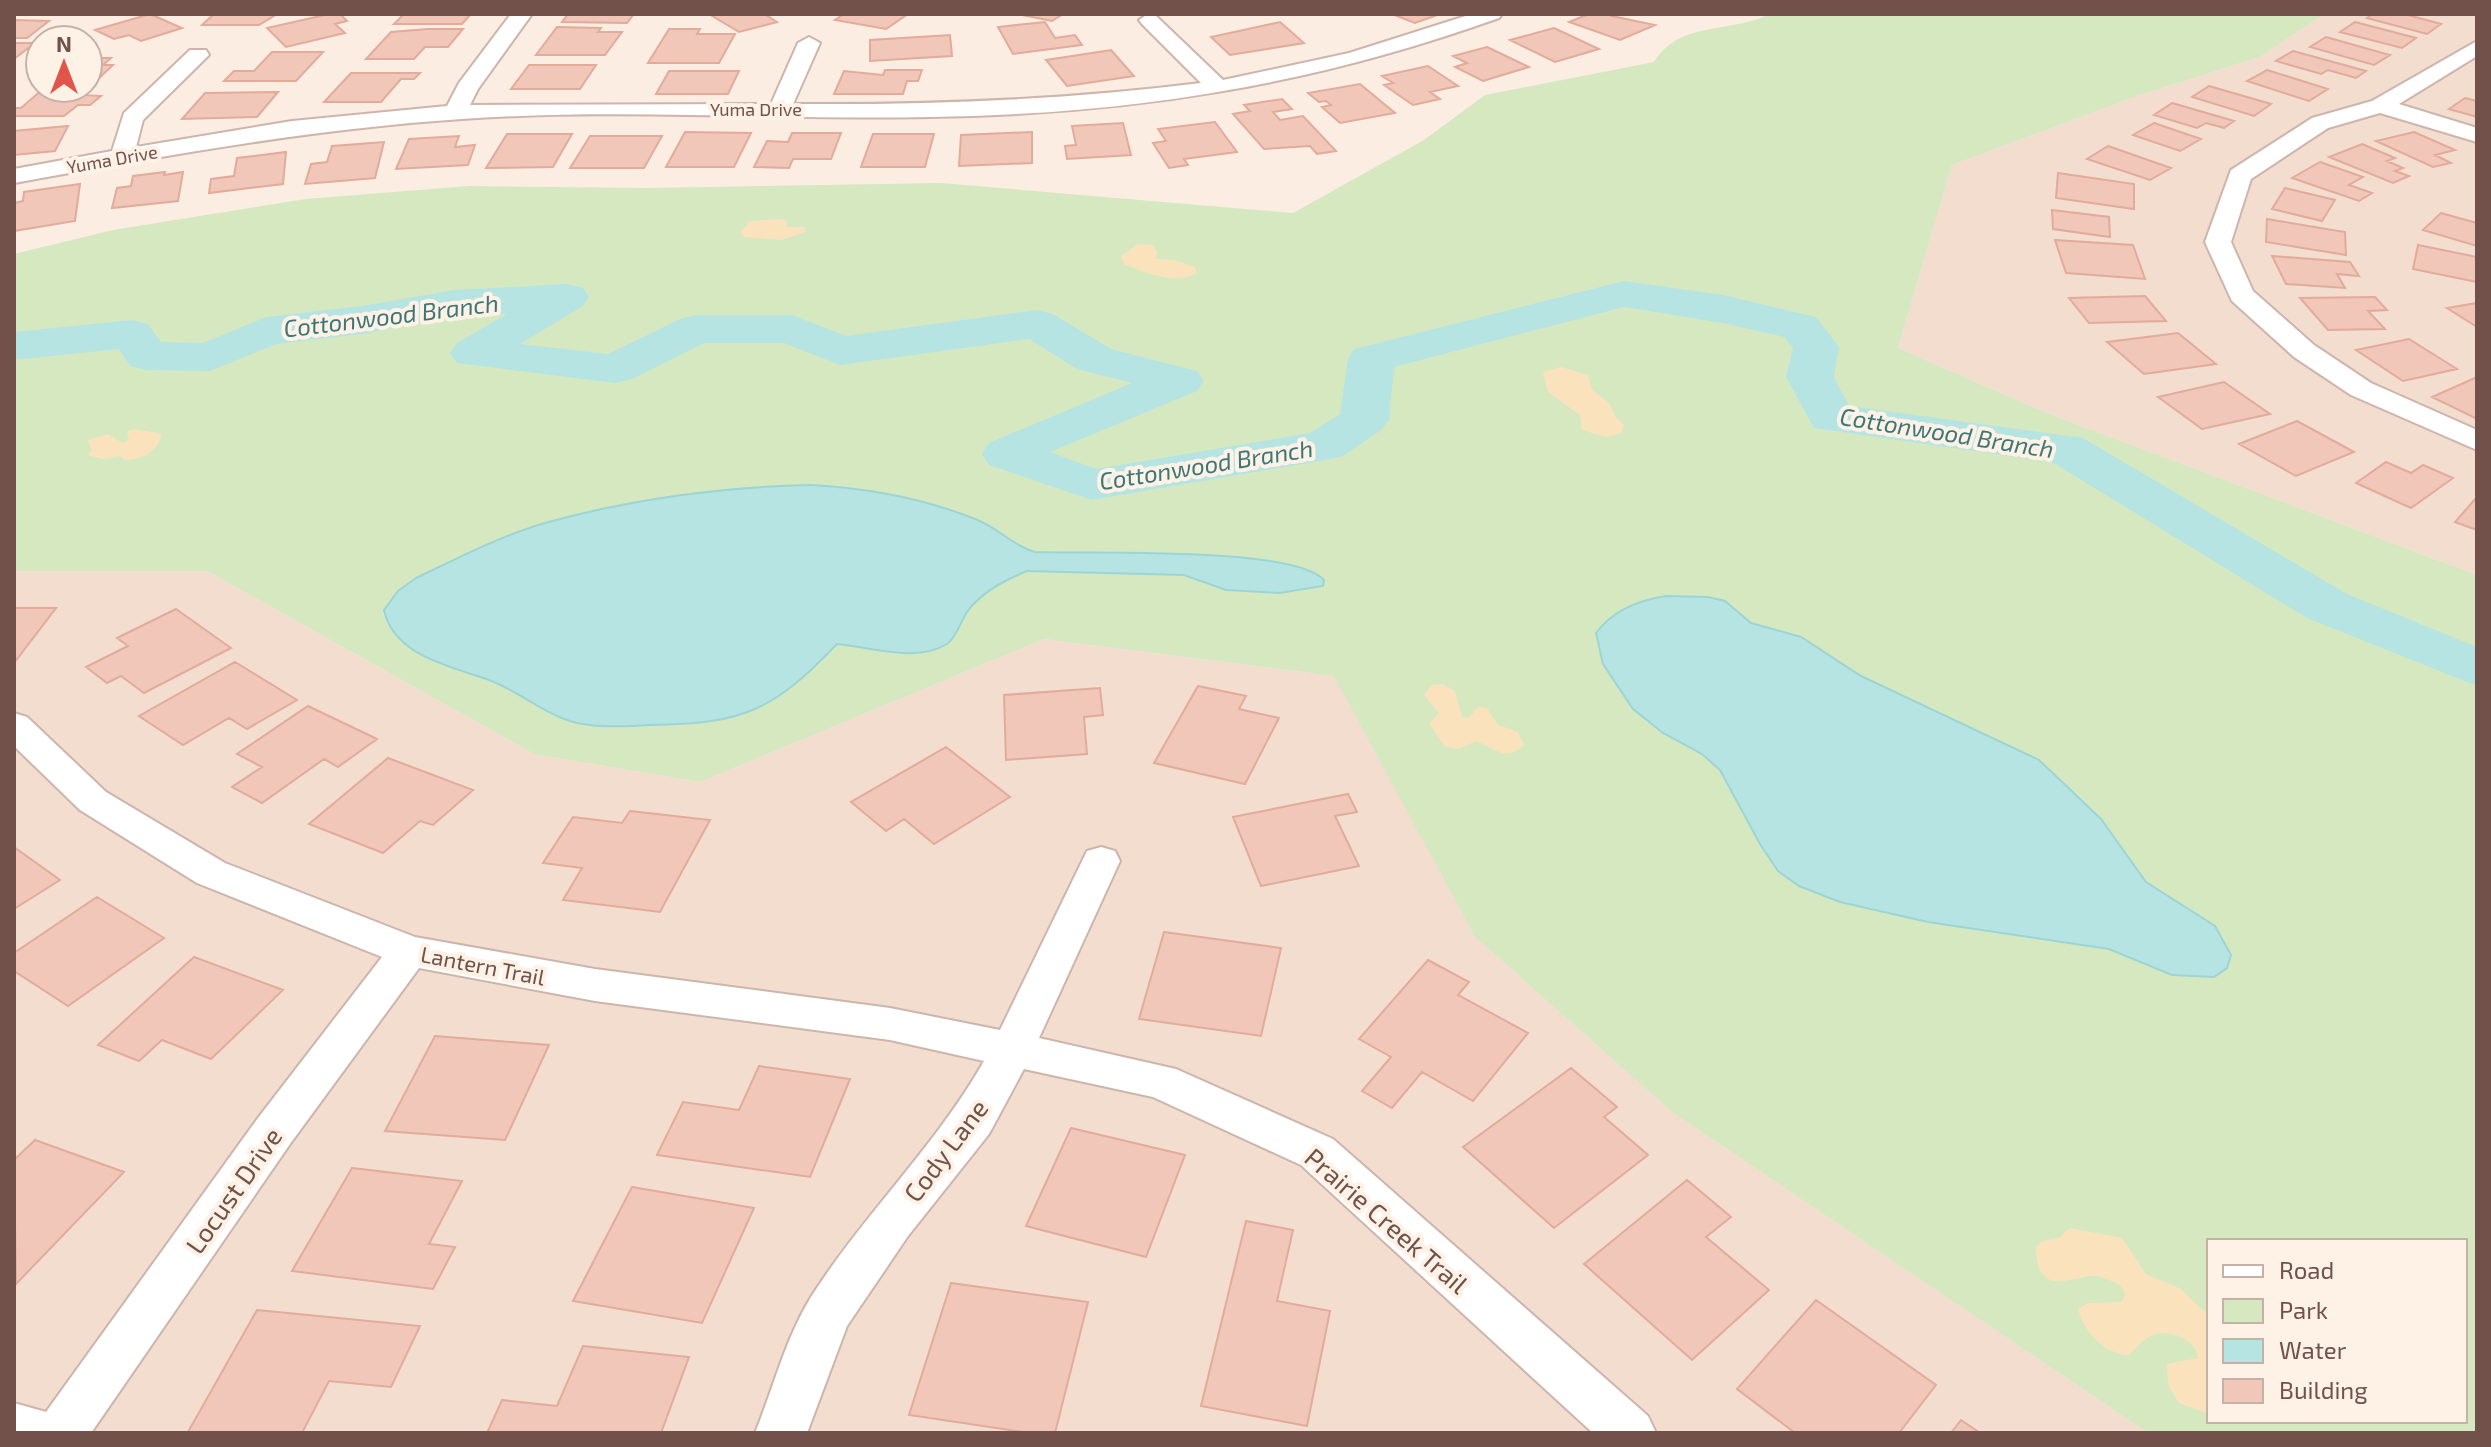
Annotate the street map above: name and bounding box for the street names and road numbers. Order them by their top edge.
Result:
street label: Yuma Drive [710,98,802,120]
street label: Yuma Drive [65,140,159,178]
street label: Lantern Trail [419,940,548,990]
street label: Cody Lane [896,1093,994,1207]
street label: Locust Drive [178,1121,288,1259]
street label: Prairie Creek Trail [1299,1141,1475,1299]

